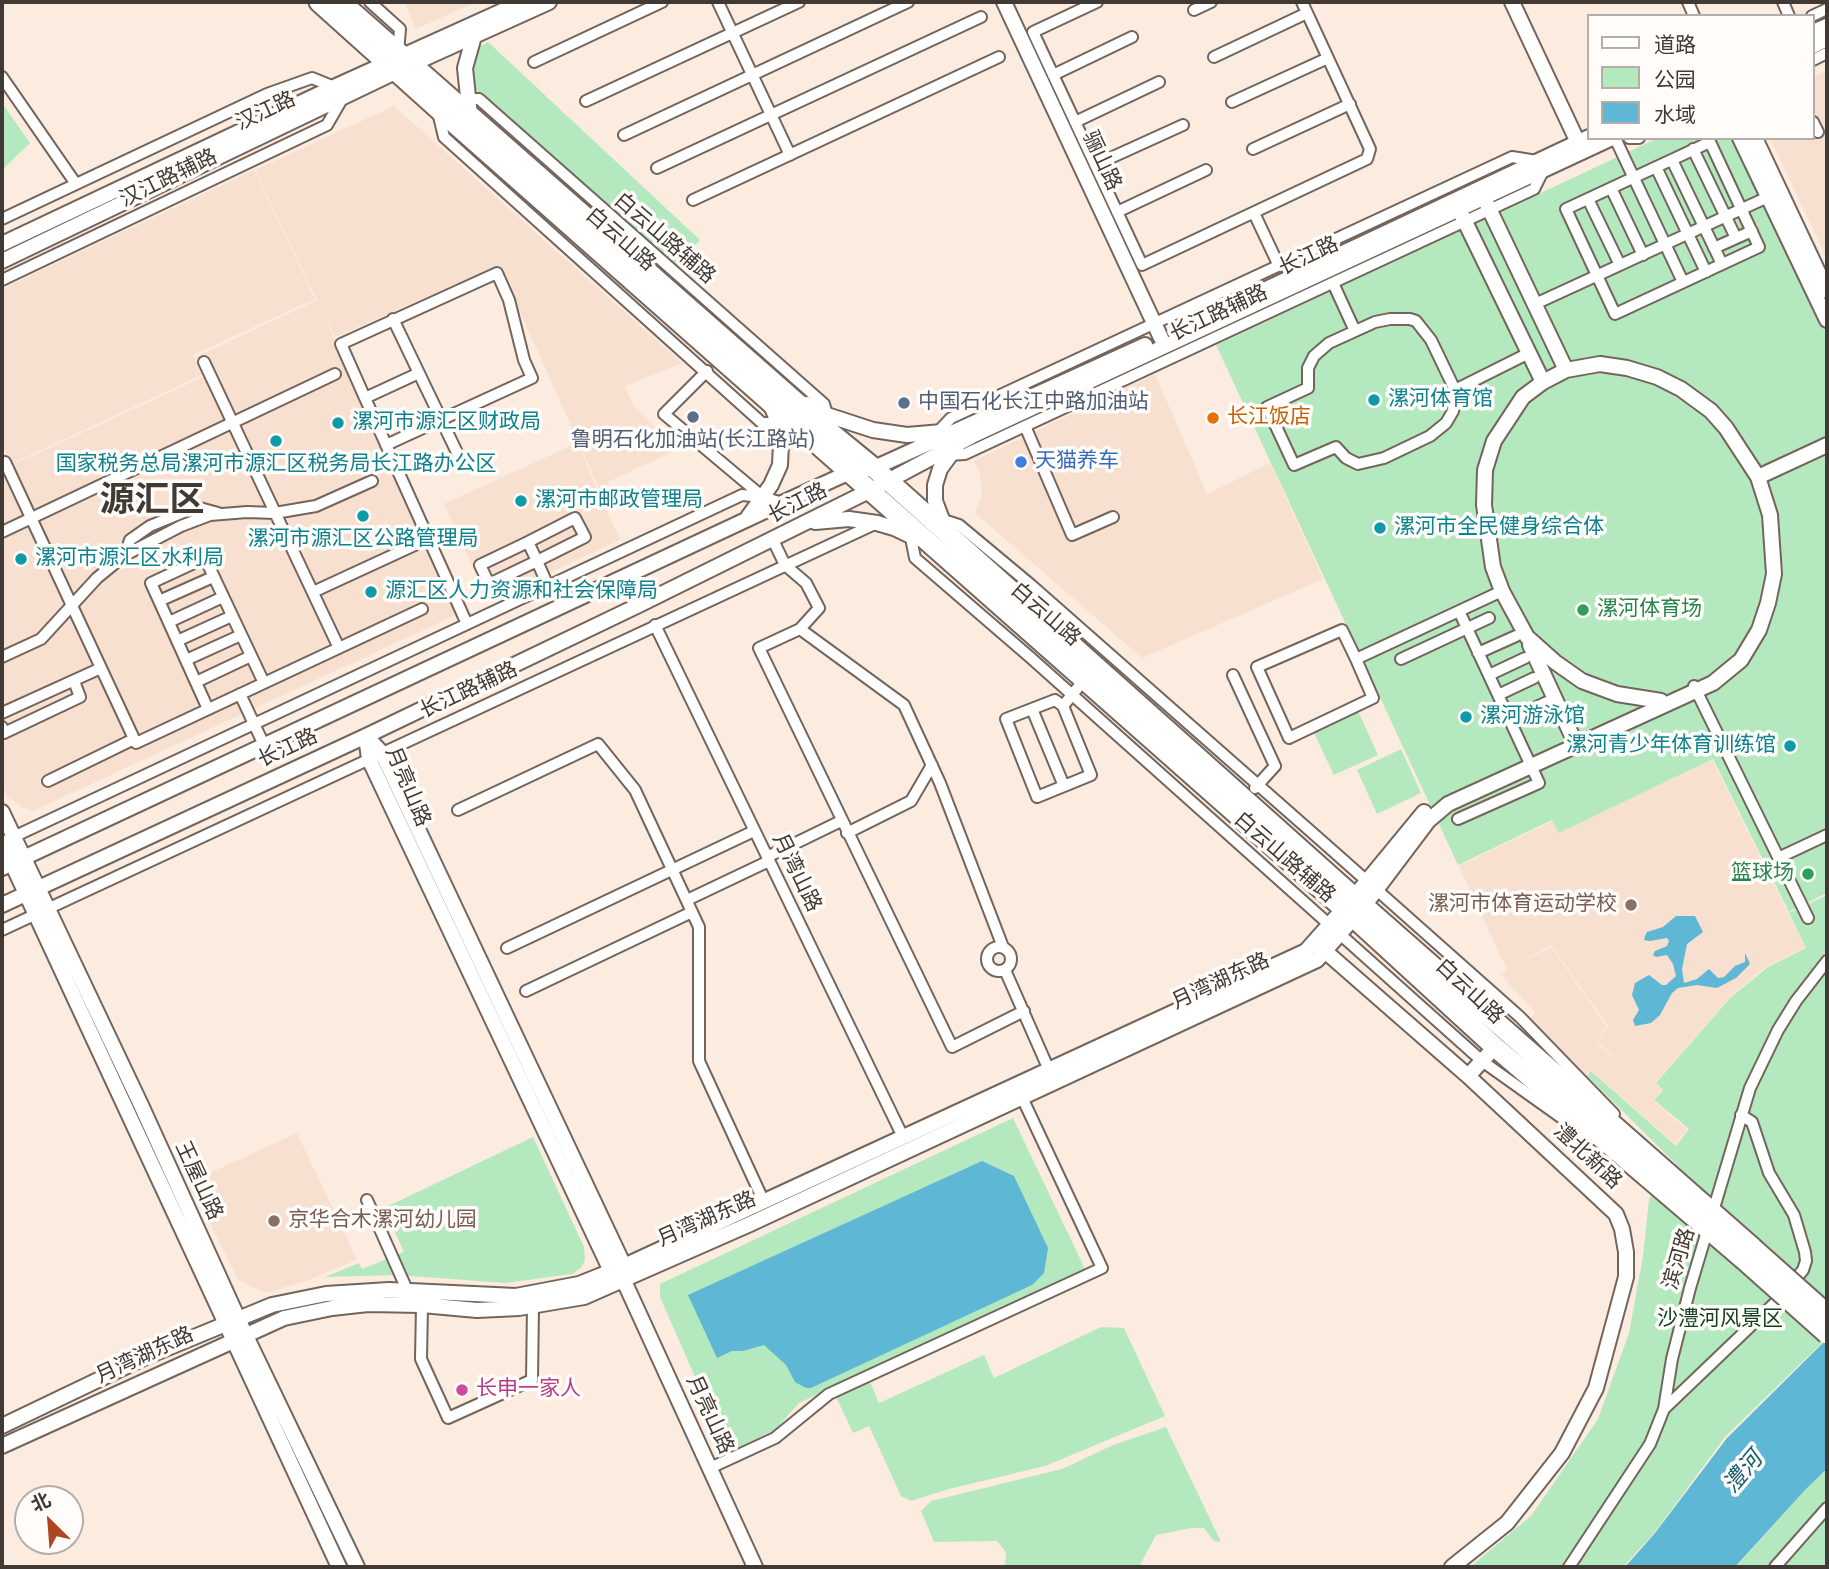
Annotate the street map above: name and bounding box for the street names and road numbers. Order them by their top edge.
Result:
street label: 汉江路 [232,87,300,137]
street label: 骊山路 [1076,127,1126,195]
street label: 汉江路辅路 [116,145,222,213]
street label: 白云山路辅路 [608,188,720,290]
street label: 白云山路 [580,203,660,277]
street label: 长江路 [1275,232,1343,282]
street label: 长江路辅路 [1166,280,1272,348]
street label: 长江路 [764,478,832,530]
street label: 白云山路 [1005,578,1085,652]
street label: 长江路辅路 [416,657,522,725]
street label: 长江路 [254,724,322,774]
street label: 月亮山路 [379,743,435,831]
street label: 白云山路辅路 [1228,807,1340,909]
street label: 月湾山路 [766,830,826,916]
street label: 月湾湖东路 [1168,948,1274,1016]
street label: 白云山路 [1430,954,1508,1030]
street label: 澧北新路 [1548,1119,1626,1195]
street label: 王屋山路 [169,1138,227,1224]
street label: 月湾湖东路 [654,1187,760,1253]
street label: 滨河路 [1659,1225,1701,1293]
street label: 月湾湖东路 [92,1322,198,1390]
street label: 月亮山路 [680,1372,738,1458]

